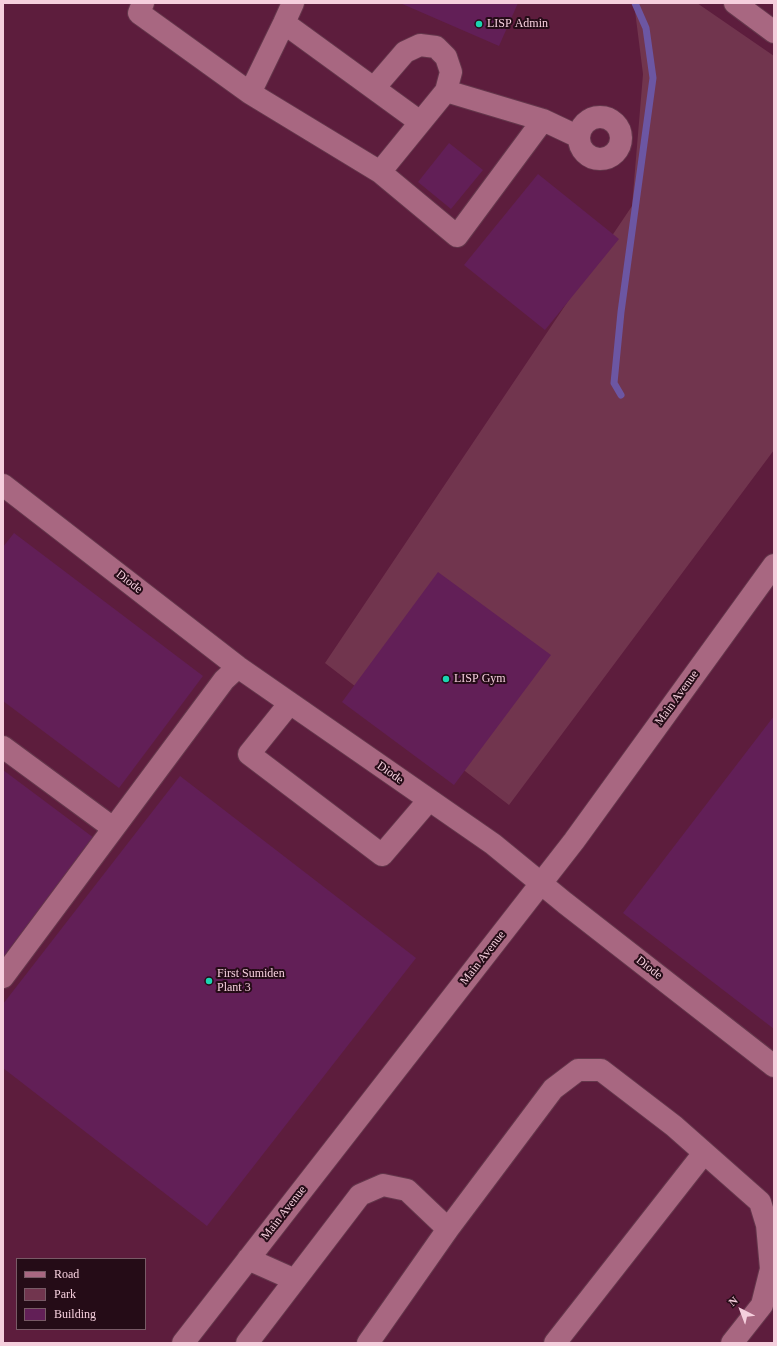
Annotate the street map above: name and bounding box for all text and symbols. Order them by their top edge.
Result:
place label: LISP Admin [487,17,548,31]
marker: LISP Admin [474,19,484,29]
street label: Diode [113,567,145,597]
street label: Main Avenue [652,668,702,728]
place label: LISP Gym [454,672,506,686]
marker: LISP Gym [441,674,451,684]
street label: Diode [374,759,406,787]
street label: Main Avenue [457,928,509,988]
street label: Diode [633,953,665,983]
place label: First Sumiden Plant 3 [217,967,285,995]
marker: First Sumiden Plant 3 [204,976,214,986]
street label: Main Avenue [258,1183,310,1243]
legend [16,1258,146,1330]
text: Road [54,1267,79,1281]
text: Park [54,1287,76,1301]
north arrow [721,1290,761,1330]
text: N [726,1294,740,1308]
text: Building [54,1307,96,1321]

